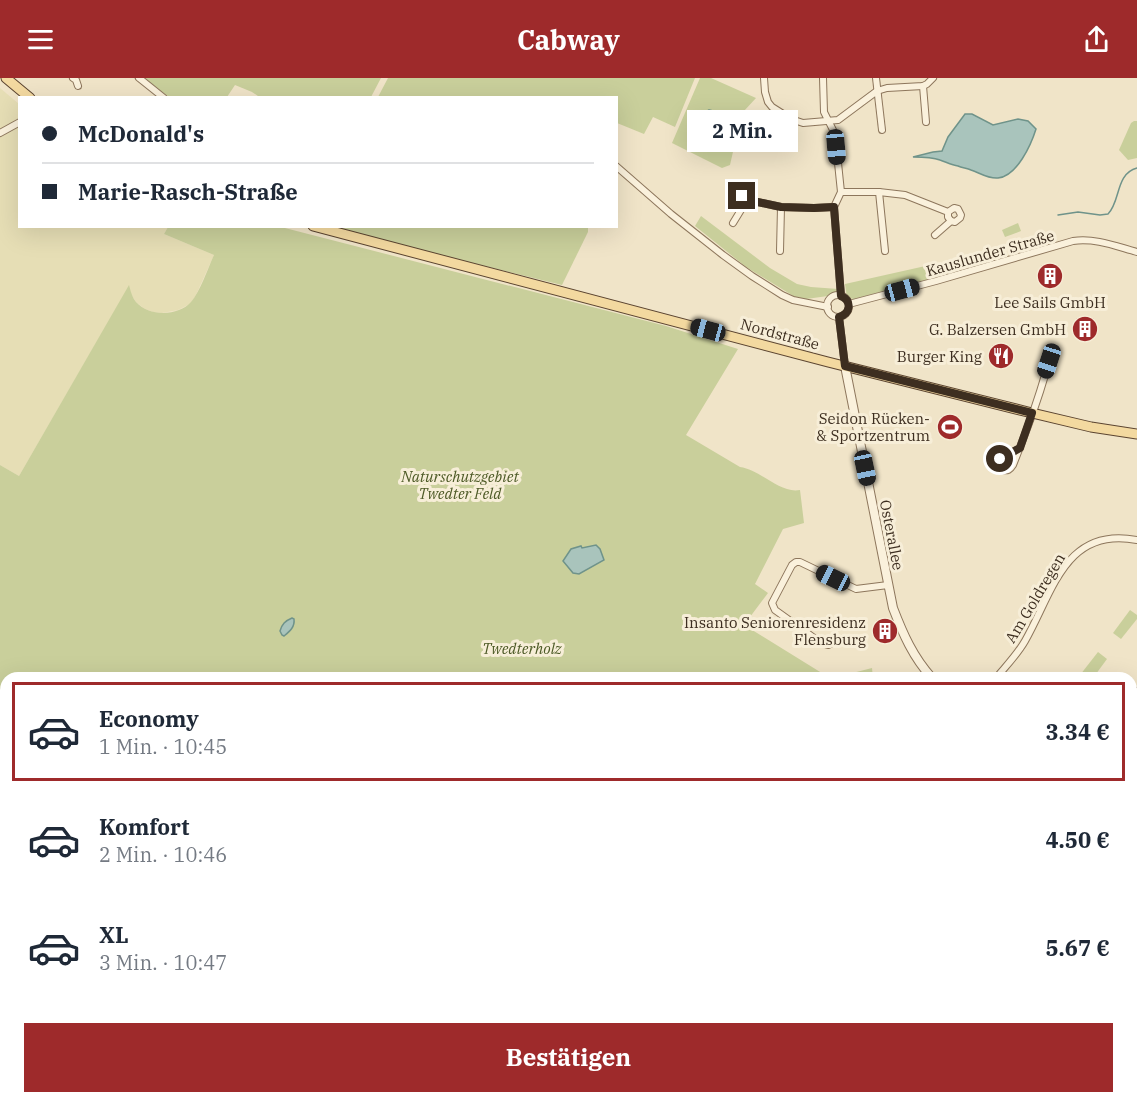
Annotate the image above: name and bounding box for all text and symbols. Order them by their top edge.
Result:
text: Cabway [517,22,620,57]
icon: menu [24,23,57,56]
icon: share [1080,23,1113,56]
callout: 2 Min. [686,109,798,151]
text: 2 Min. [712,117,773,144]
text: McDonald's [78,119,204,148]
car [825,128,847,166]
text: Marie-Rasch-Straße [78,177,298,206]
route end [728,182,755,209]
street label: Kauslunder Straße [924,226,1056,280]
building icon: Lee Sails GmbH [1035,261,1065,291]
car [882,277,922,303]
place label: Lee Sails GmbH [994,293,1106,312]
street label: Nordstraße [739,314,821,354]
building icon: G. Balzersen GmbH [1070,314,1100,344]
car [688,317,728,343]
place label: G. Balzersen GmbH [929,320,1066,339]
restaurant icon: Burger King [986,341,1016,371]
car [1035,341,1063,381]
place label: Burger King [897,347,982,366]
place label: Seidon Rücken- & Sportzentrum [816,409,930,445]
sports icon: Seidon Rücken- & Sportzentrum [935,412,965,442]
route start [986,445,1013,472]
car [852,449,878,487]
park label: Naturschutzgebiet Twedter Feld [400,467,519,503]
street label: Osterallee [876,498,908,572]
street label: Am Goldregen [1001,549,1069,646]
car [813,562,853,594]
place label: Insanto Seniorenresidenz Flensburg [684,613,866,649]
building icon: Insanto Seniorenresidenz Flensburg [870,616,900,646]
park label: Twedterholz [482,639,562,658]
text: Economy [99,704,199,733]
icon: car [27,705,81,759]
text: 3.34 € [1045,717,1110,746]
text: 1 Min. · 10:45 [99,733,227,760]
text: Komfort [99,812,189,841]
icon: car [27,813,81,867]
text: 4.50 € [1045,825,1110,854]
text: 2 Min. · 10:46 [99,841,227,868]
text: XL [99,920,129,949]
icon: car [27,921,81,975]
text: 5.67 € [1045,933,1110,962]
text: 3 Min. · 10:47 [99,949,227,976]
button: Bestätigen [24,1023,1113,1092]

